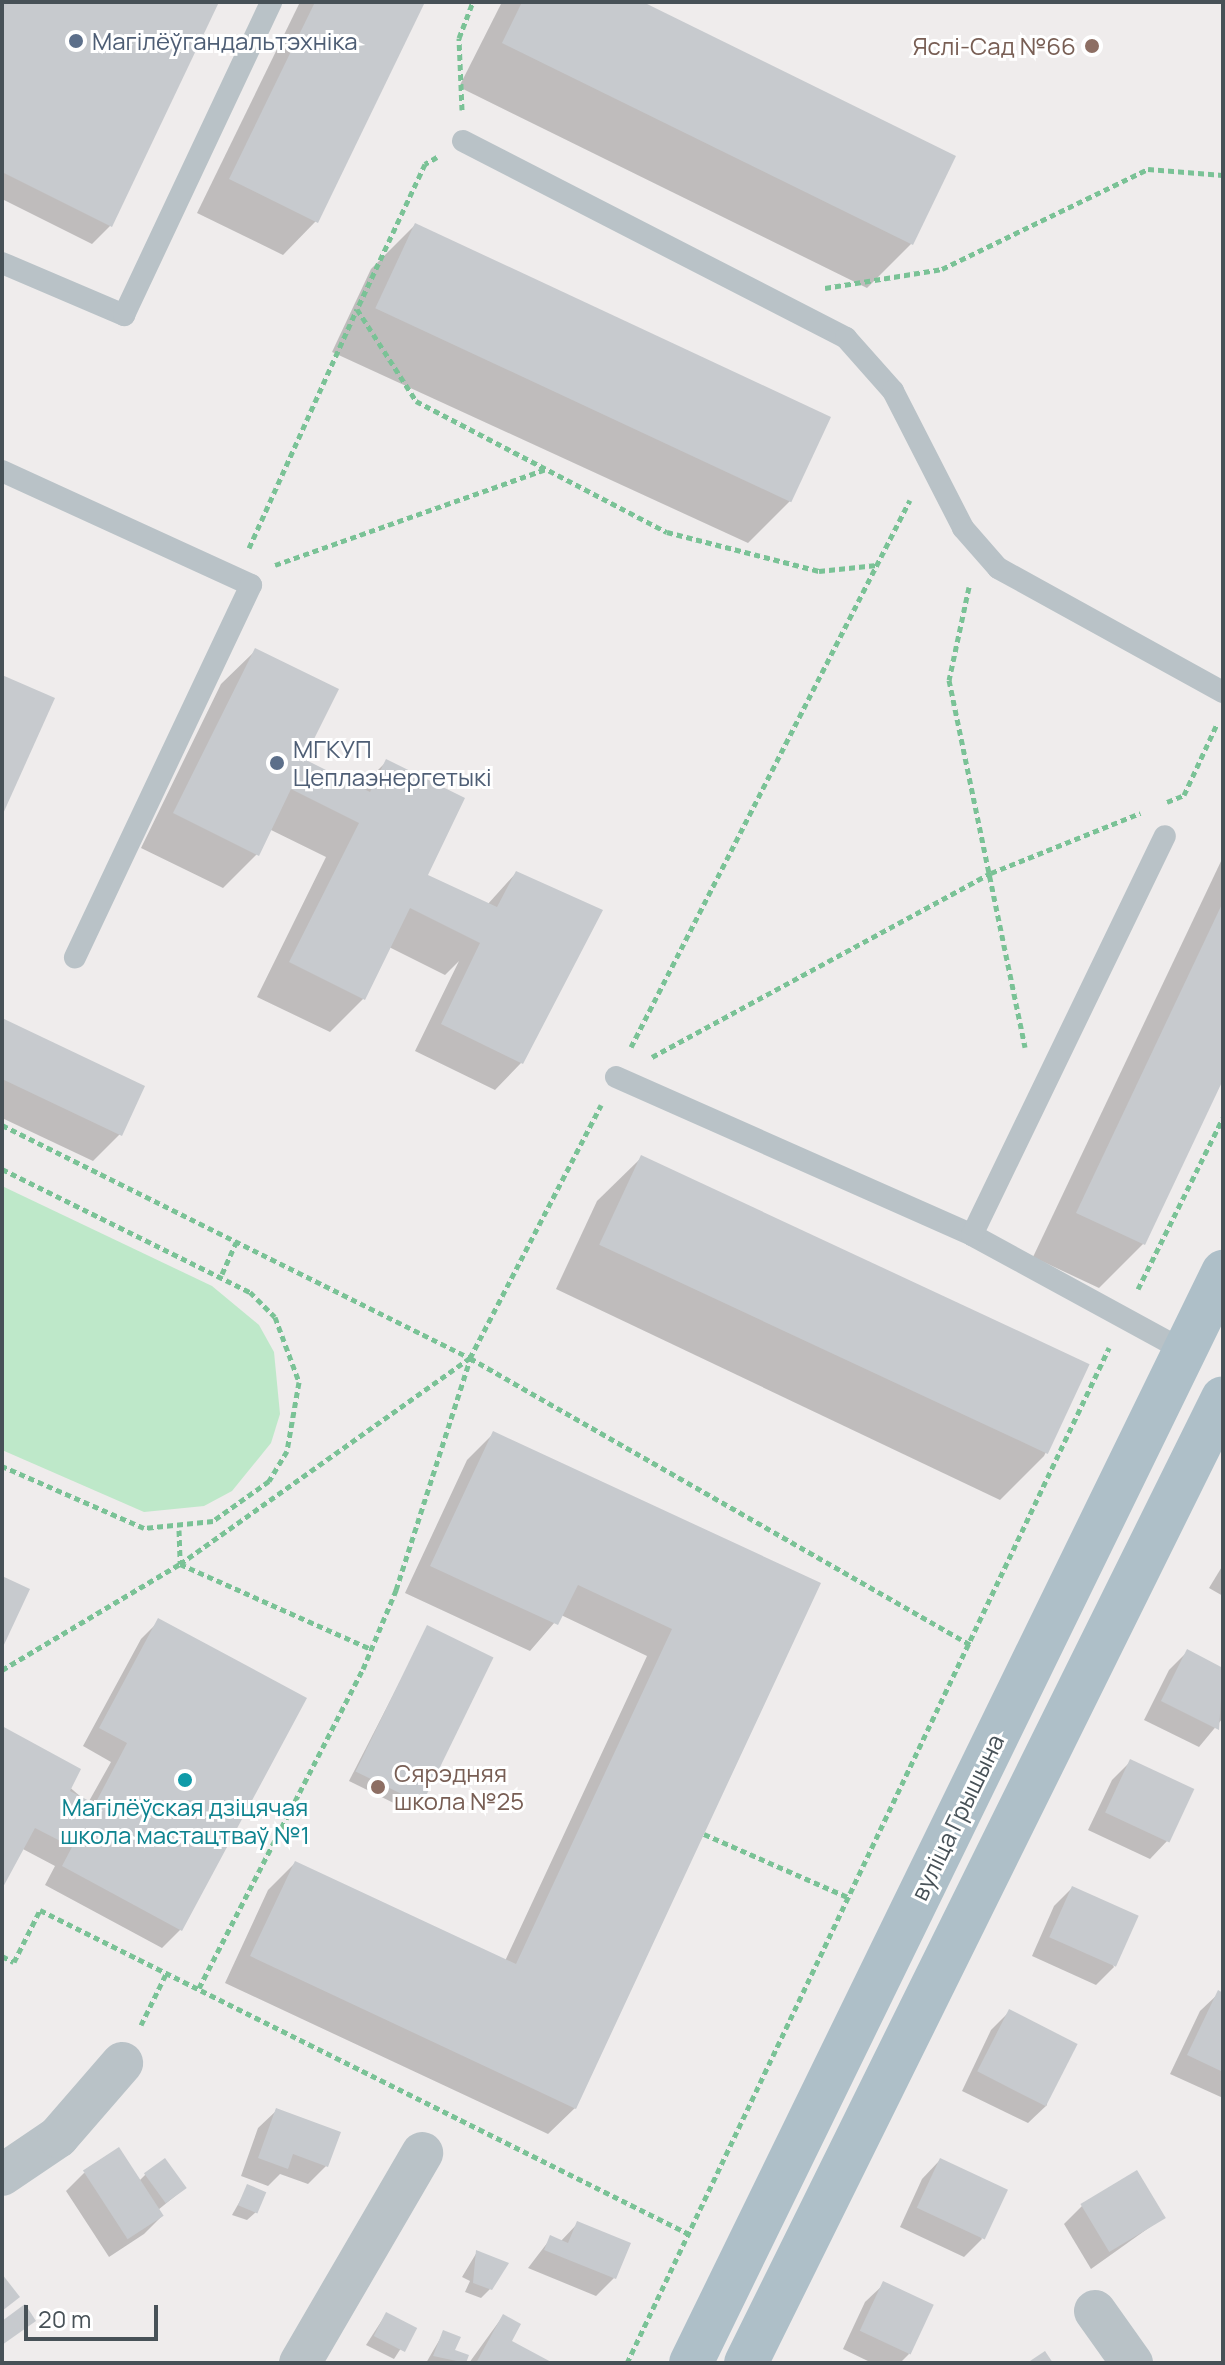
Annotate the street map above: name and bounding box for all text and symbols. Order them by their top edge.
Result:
place label: Магілёўгандальтэхніка [92,27,358,55]
marker: Магілёўгандальтэхніка [67,32,85,50]
place label: Яслі-Сад №66 [912,32,1076,60]
marker: Яслі-Сад №66 [1083,37,1101,55]
place label: МГКУП Цеплаэнергетыкі [293,735,492,791]
marker: МГКУП Цеплаэнергетыкі [268,754,286,772]
street label: вуліца Грышына [904,1729,1010,1905]
place label: Сярэдняя школа №25 [394,1759,524,1815]
marker: Магілёўская дзіцячая школа мастацтваў №1 [176,1771,194,1789]
marker: Сярэдняя школа №25 [369,1778,387,1796]
place label: Магілёўская дзіцячая школа мастацтваў №1 [60,1793,310,1849]
scale bar [28,2289,162,2339]
text: 20 m [38,2302,91,2335]

